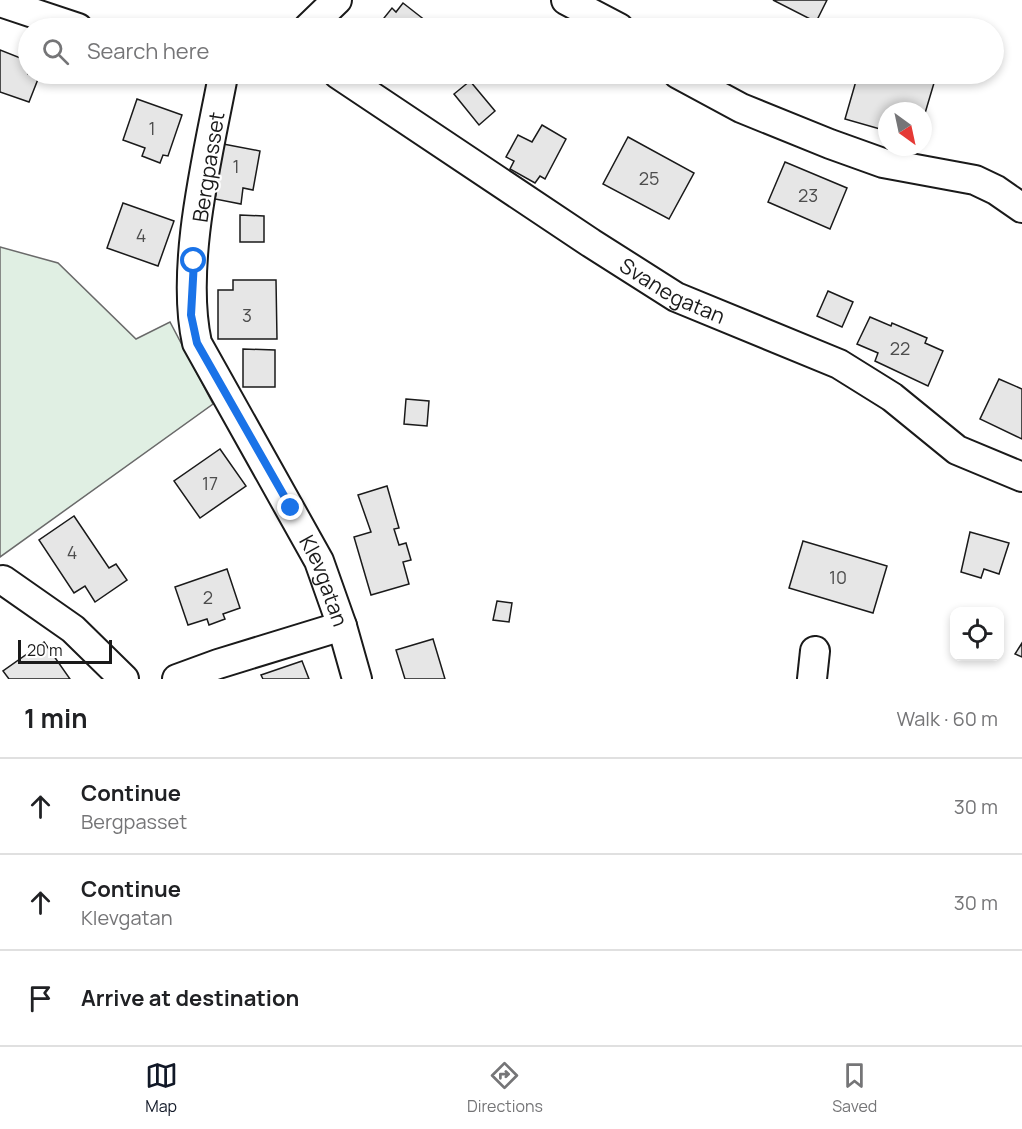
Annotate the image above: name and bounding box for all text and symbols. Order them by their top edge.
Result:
search box [18,18,1004,84]
icon: search [39,35,72,68]
text: Search here [87,36,209,66]
north arrow [878,102,932,156]
street label: Bergpasset [185,110,231,224]
house number: 1 [148,116,156,140]
house number: 1 [232,154,240,178]
house number: 25 [639,166,659,190]
house number: 23 [798,183,818,207]
house number: 4 [136,223,146,247]
route start [180,247,206,273]
street label: Svanegatan [614,251,729,330]
house number: 3 [242,303,252,327]
house number: 22 [890,336,910,360]
house number: 17 [202,471,218,495]
route end [277,494,303,520]
street label: Klevgatan [293,530,355,630]
house number: 4 [67,540,77,564]
house number: 10 [829,565,847,589]
house number: 2 [203,585,213,609]
map controls [950,607,1004,661]
button: locate [950,607,1004,661]
scale bar [18,637,112,664]
text: 20 m [27,639,63,661]
text: 1 min [24,700,88,736]
text: Walk · 60 m [896,705,998,732]
text: Continue [81,778,181,808]
icon: ahead [24,790,57,823]
text: 30 m [954,793,998,820]
text: Bergpasset [81,808,187,835]
text: Continue [81,874,181,904]
icon: ahead [24,886,57,919]
text: 30 m [954,889,998,916]
text: Klevgatan [81,904,173,931]
icon: arrive [24,982,57,1015]
text: Arrive at destination [81,983,299,1013]
tab: Map [145,1059,178,1117]
tab: Directions [467,1059,543,1117]
tab: Saved [832,1059,877,1117]

